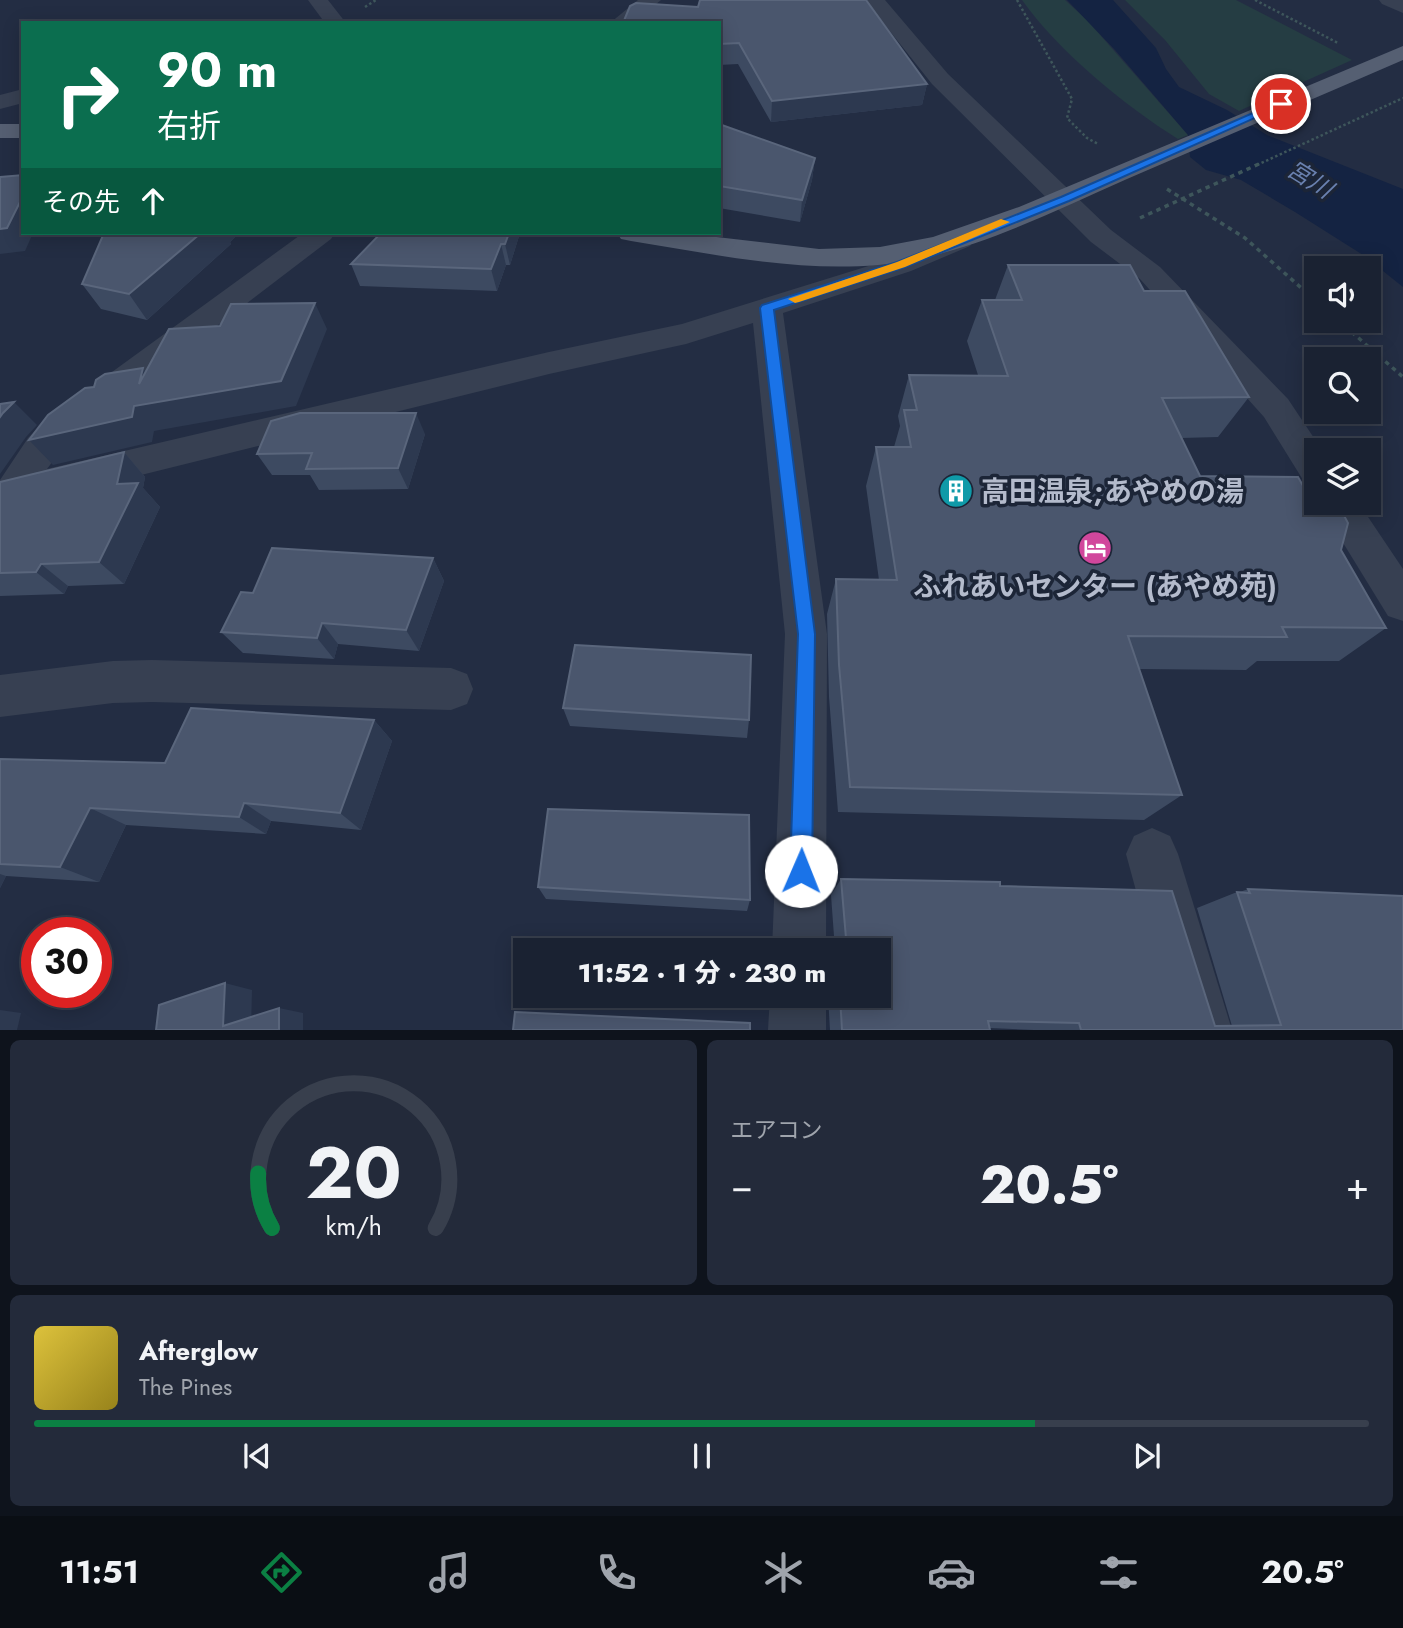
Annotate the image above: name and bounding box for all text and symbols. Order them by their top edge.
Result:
text: 90 m [157,35,277,105]
icon: right [42,49,133,140]
pin [1251,74,1311,134]
icon: arrive [1262,85,1300,123]
text: 右折 [157,103,221,149]
water label: 宮川 [1280,151,1342,208]
icon: ahead [134,182,172,220]
text: その先 [42,183,120,221]
map controls [1304,256,1381,515]
button: sound [1304,256,1381,333]
button: search [1304,347,1381,424]
button: layers [1304,438,1381,515]
place label: 高田温泉;あやめの湯 [981,471,1244,512]
building icon: 高田温泉;あやめの湯 [937,472,975,510]
hotel icon: ふれあいセンター (あやめ苑) [1076,529,1114,567]
place label: ふれあいセンター (あやめ苑) [913,566,1277,607]
position arrow [764,834,838,908]
speed limit sign: 30 [21,917,112,1008]
text: 11:52 · 1 分 · 230 m [578,954,826,992]
text: エアコン [731,1113,823,1147]
text: 20 [305,1121,401,1226]
text: 20.5° [980,1147,1119,1223]
text: − [731,1158,753,1213]
text: + [1346,1158,1369,1213]
text: km/h [325,1208,382,1244]
text: Afterglow [139,1332,258,1370]
text: The Pines [139,1370,232,1404]
icon: previous [238,1437,276,1475]
icon: pause [683,1437,721,1475]
icon: next [1128,1437,1166,1475]
icon: directions [257,1548,306,1597]
icon: music [425,1548,474,1597]
icon: phone [592,1548,641,1597]
icon: climate [759,1548,808,1597]
icon: car [927,1548,976,1597]
icon: filters [1094,1548,1143,1597]
text: 11:51 [59,1549,139,1595]
text: 20.5° [1261,1549,1344,1595]

